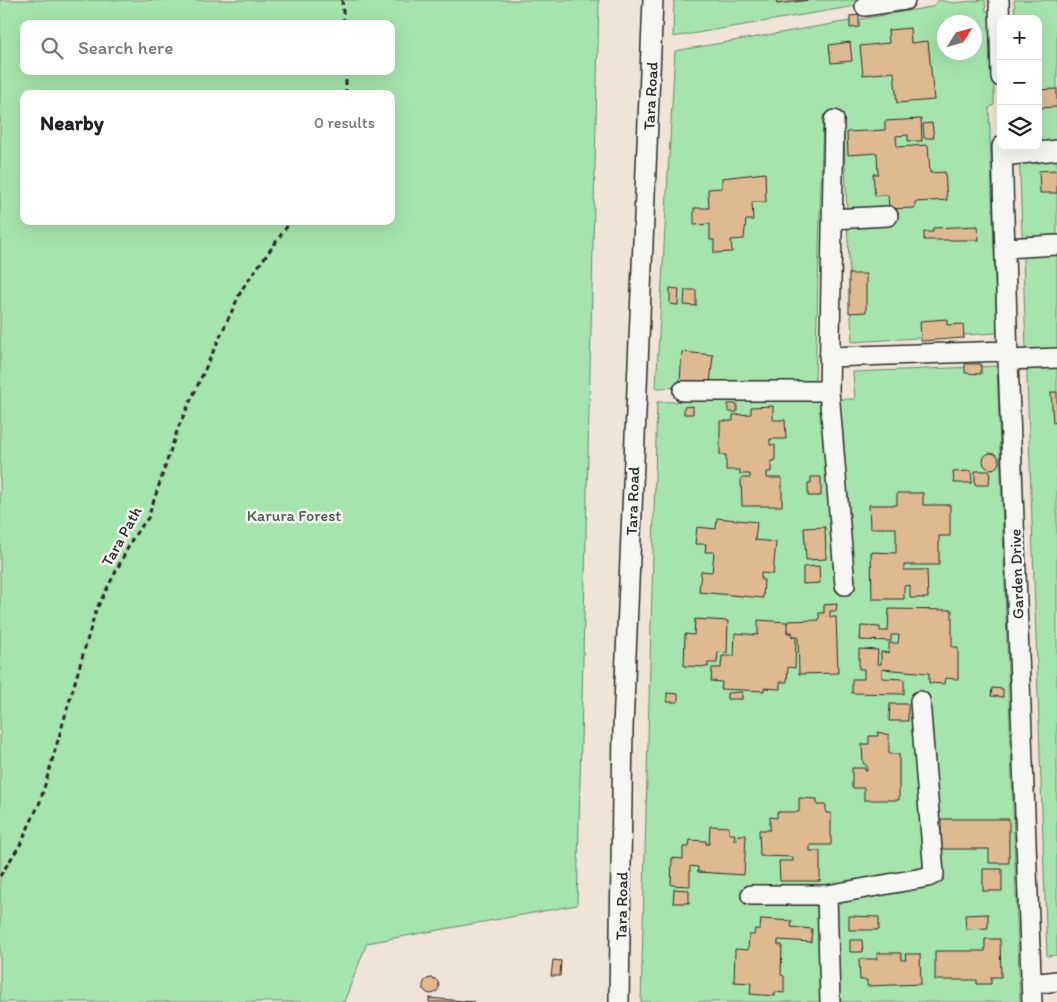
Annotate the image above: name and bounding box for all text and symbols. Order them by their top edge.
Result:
north arrow [937,15,982,60]
map controls [997,15,1042,150]
button: + [997,15,1042,60]
search box [20,20,395,75]
icon: search [38,34,66,62]
text: Search here [78,36,173,59]
button: − [997,60,1042,105]
street label: Tara Road [639,61,662,131]
button: layers [997,105,1042,150]
text: Nearby [40,110,104,135]
text: 0 results [314,113,375,132]
street label: Tara Road [622,466,643,536]
street label: Tara Path [97,503,146,569]
park label: Karura Forest [247,506,341,525]
street label: Garden Drive [1005,528,1028,620]
street label: Tara Road [611,871,632,940]

